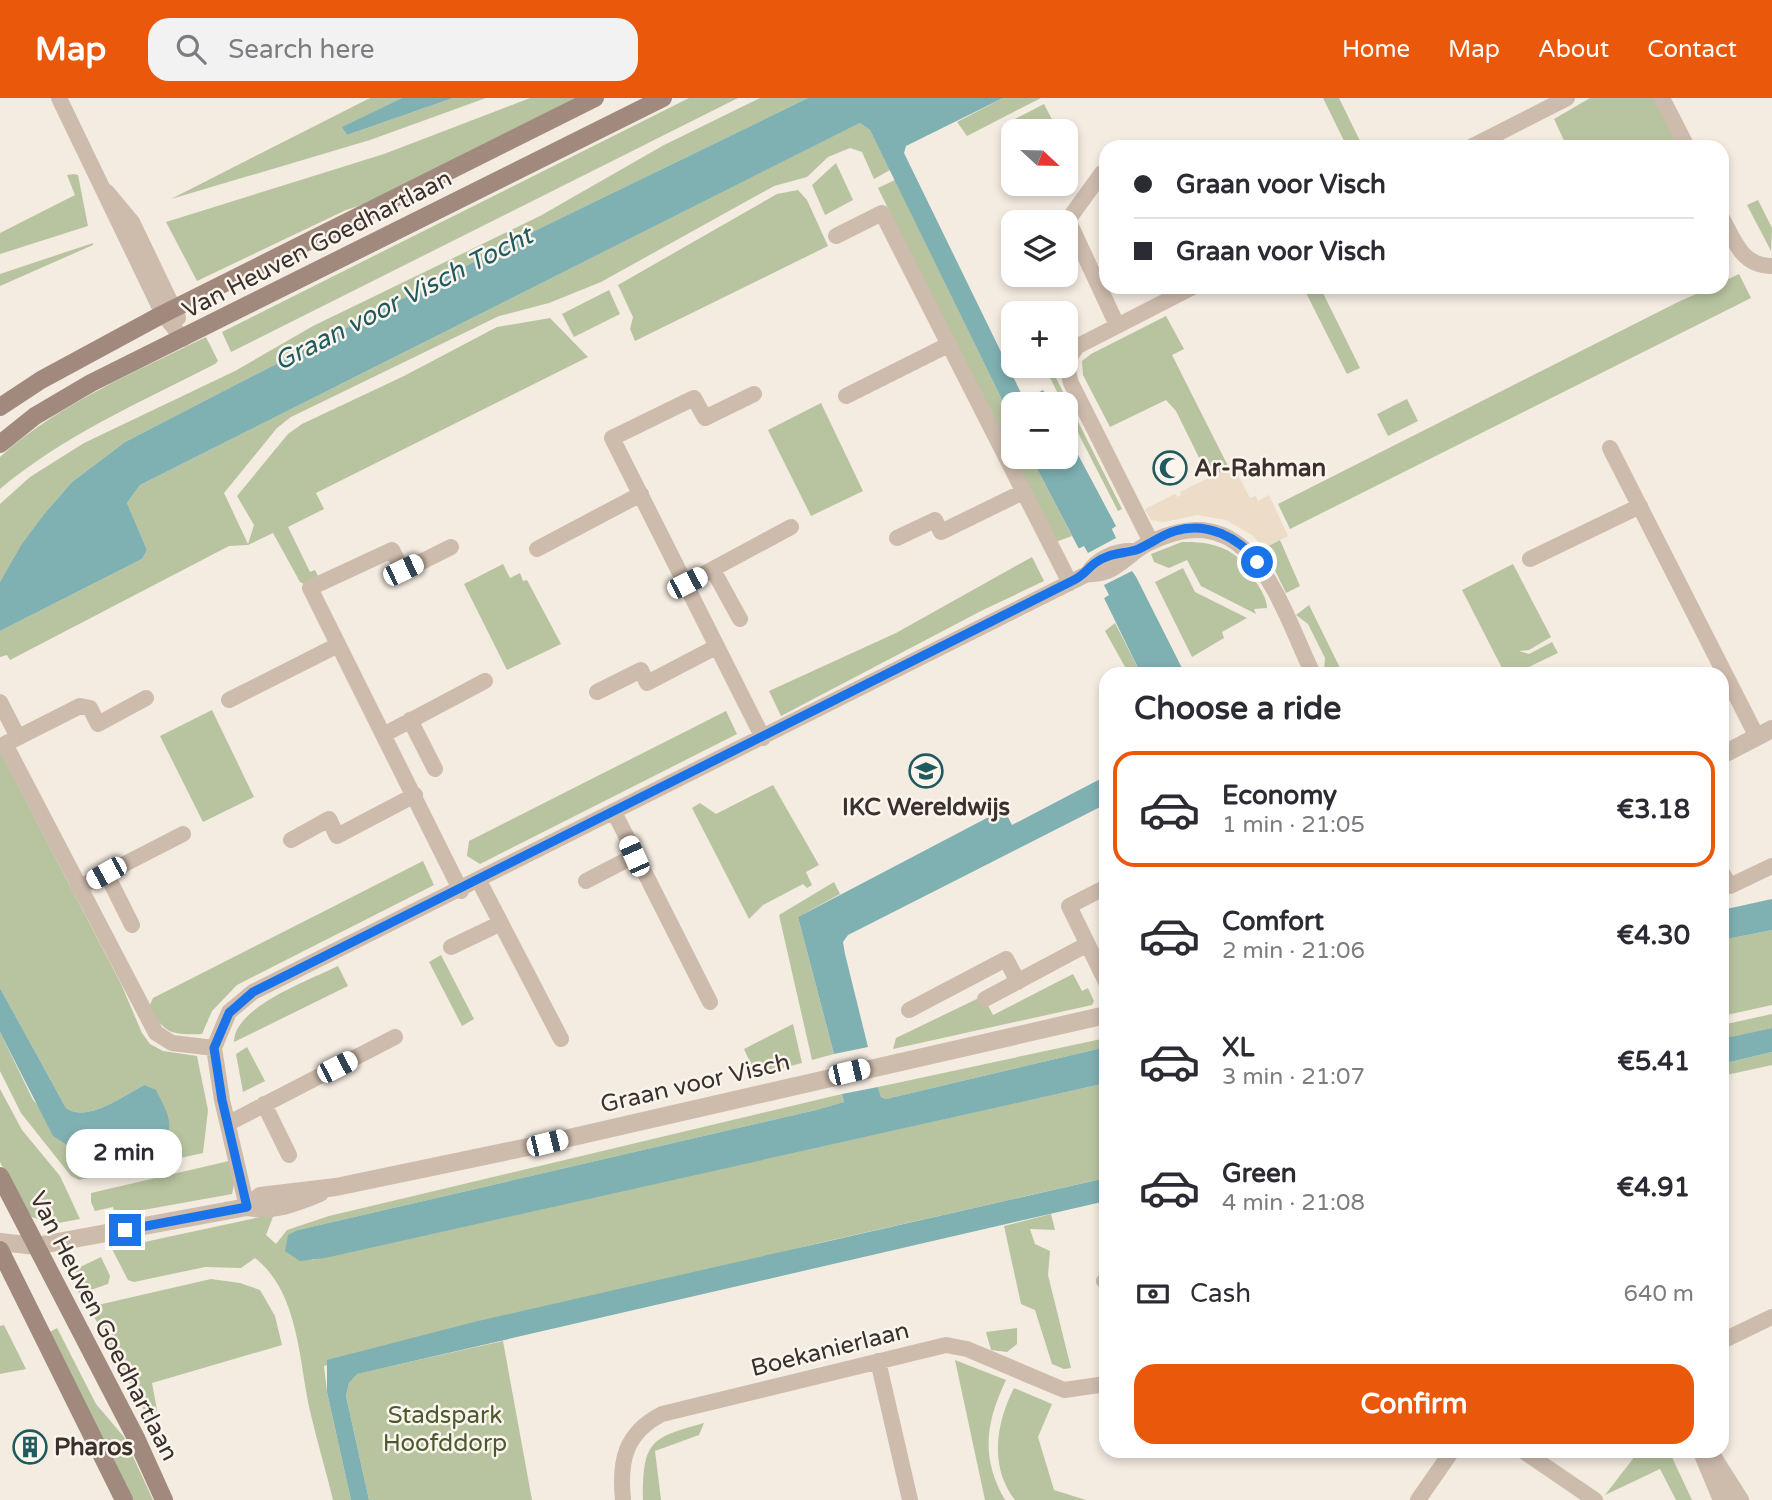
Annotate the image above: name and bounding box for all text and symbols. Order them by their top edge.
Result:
search box [148,18,638,81]
text: Map [35,30,106,69]
icon: search [172,30,210,68]
text: Search here [228,34,374,65]
text: Home [1342,35,1410,64]
text: Map [1448,35,1500,64]
text: About [1538,35,1609,64]
text: Contact [1647,35,1737,64]
north arrow [1001,119,1078,196]
map controls [1001,119,1078,469]
street label: Van Heuven Goedhartlaan [178,164,457,325]
text: Graan voor Visch [1176,169,1386,200]
button: layers [1001,210,1078,287]
water label: Graan voor Visch Tocht [269,218,540,377]
text: Graan voor Visch [1176,236,1386,267]
button: + [1001,301,1078,378]
button: − [1001,392,1078,469]
mosque icon: Ar-Rahman [1151,449,1189,487]
place label: Ar-Rahman [1194,454,1326,483]
route start [1241,546,1273,578]
car [380,551,427,589]
car [664,564,711,602]
text: Choose a ride [1134,690,1341,728]
school or university icon: IKC Wereldwijs [907,752,945,790]
icon: car [1138,778,1201,841]
text: Economy [1222,780,1337,811]
place label: IKC Wereldwijs [842,793,1010,822]
text: €3.18 [1617,794,1690,825]
text: 1 min · 21:05 [1222,811,1365,839]
car [616,833,653,879]
car [83,854,130,892]
icon: car [1138,904,1201,967]
text: Comfort [1222,906,1324,937]
text: €4.30 [1617,920,1690,951]
text: 2 min · 21:06 [1222,937,1365,965]
icon: car [1138,1030,1201,1093]
text: XL [1222,1032,1254,1063]
text: €5.41 [1617,1046,1690,1077]
car [314,1048,361,1086]
street label: Graan voor Visch [597,1048,793,1119]
car [827,1057,872,1087]
text: 3 min · 21:07 [1222,1063,1365,1091]
callout: 2 min [67,1128,183,1178]
car [525,1128,570,1158]
text: 2 min [93,1139,155,1167]
icon: car [1138,1156,1201,1219]
text: Green [1222,1158,1297,1189]
text: €4.91 [1617,1172,1690,1203]
street label: Van Heuven Goedhartlaan [23,1187,184,1466]
text: 4 min · 21:08 [1222,1189,1365,1217]
route end [109,1214,141,1246]
icon: cash [1134,1275,1172,1313]
text: Cash [1190,1278,1251,1309]
text: 640 m [1624,1280,1694,1308]
street label: Boekanierlaan [748,1316,912,1383]
button: Confirm [1134,1364,1694,1444]
park label: Stadspark Hoofddorp [383,1401,507,1458]
building icon: Pharos [11,1428,49,1466]
place label: Pharos [54,1433,133,1462]

